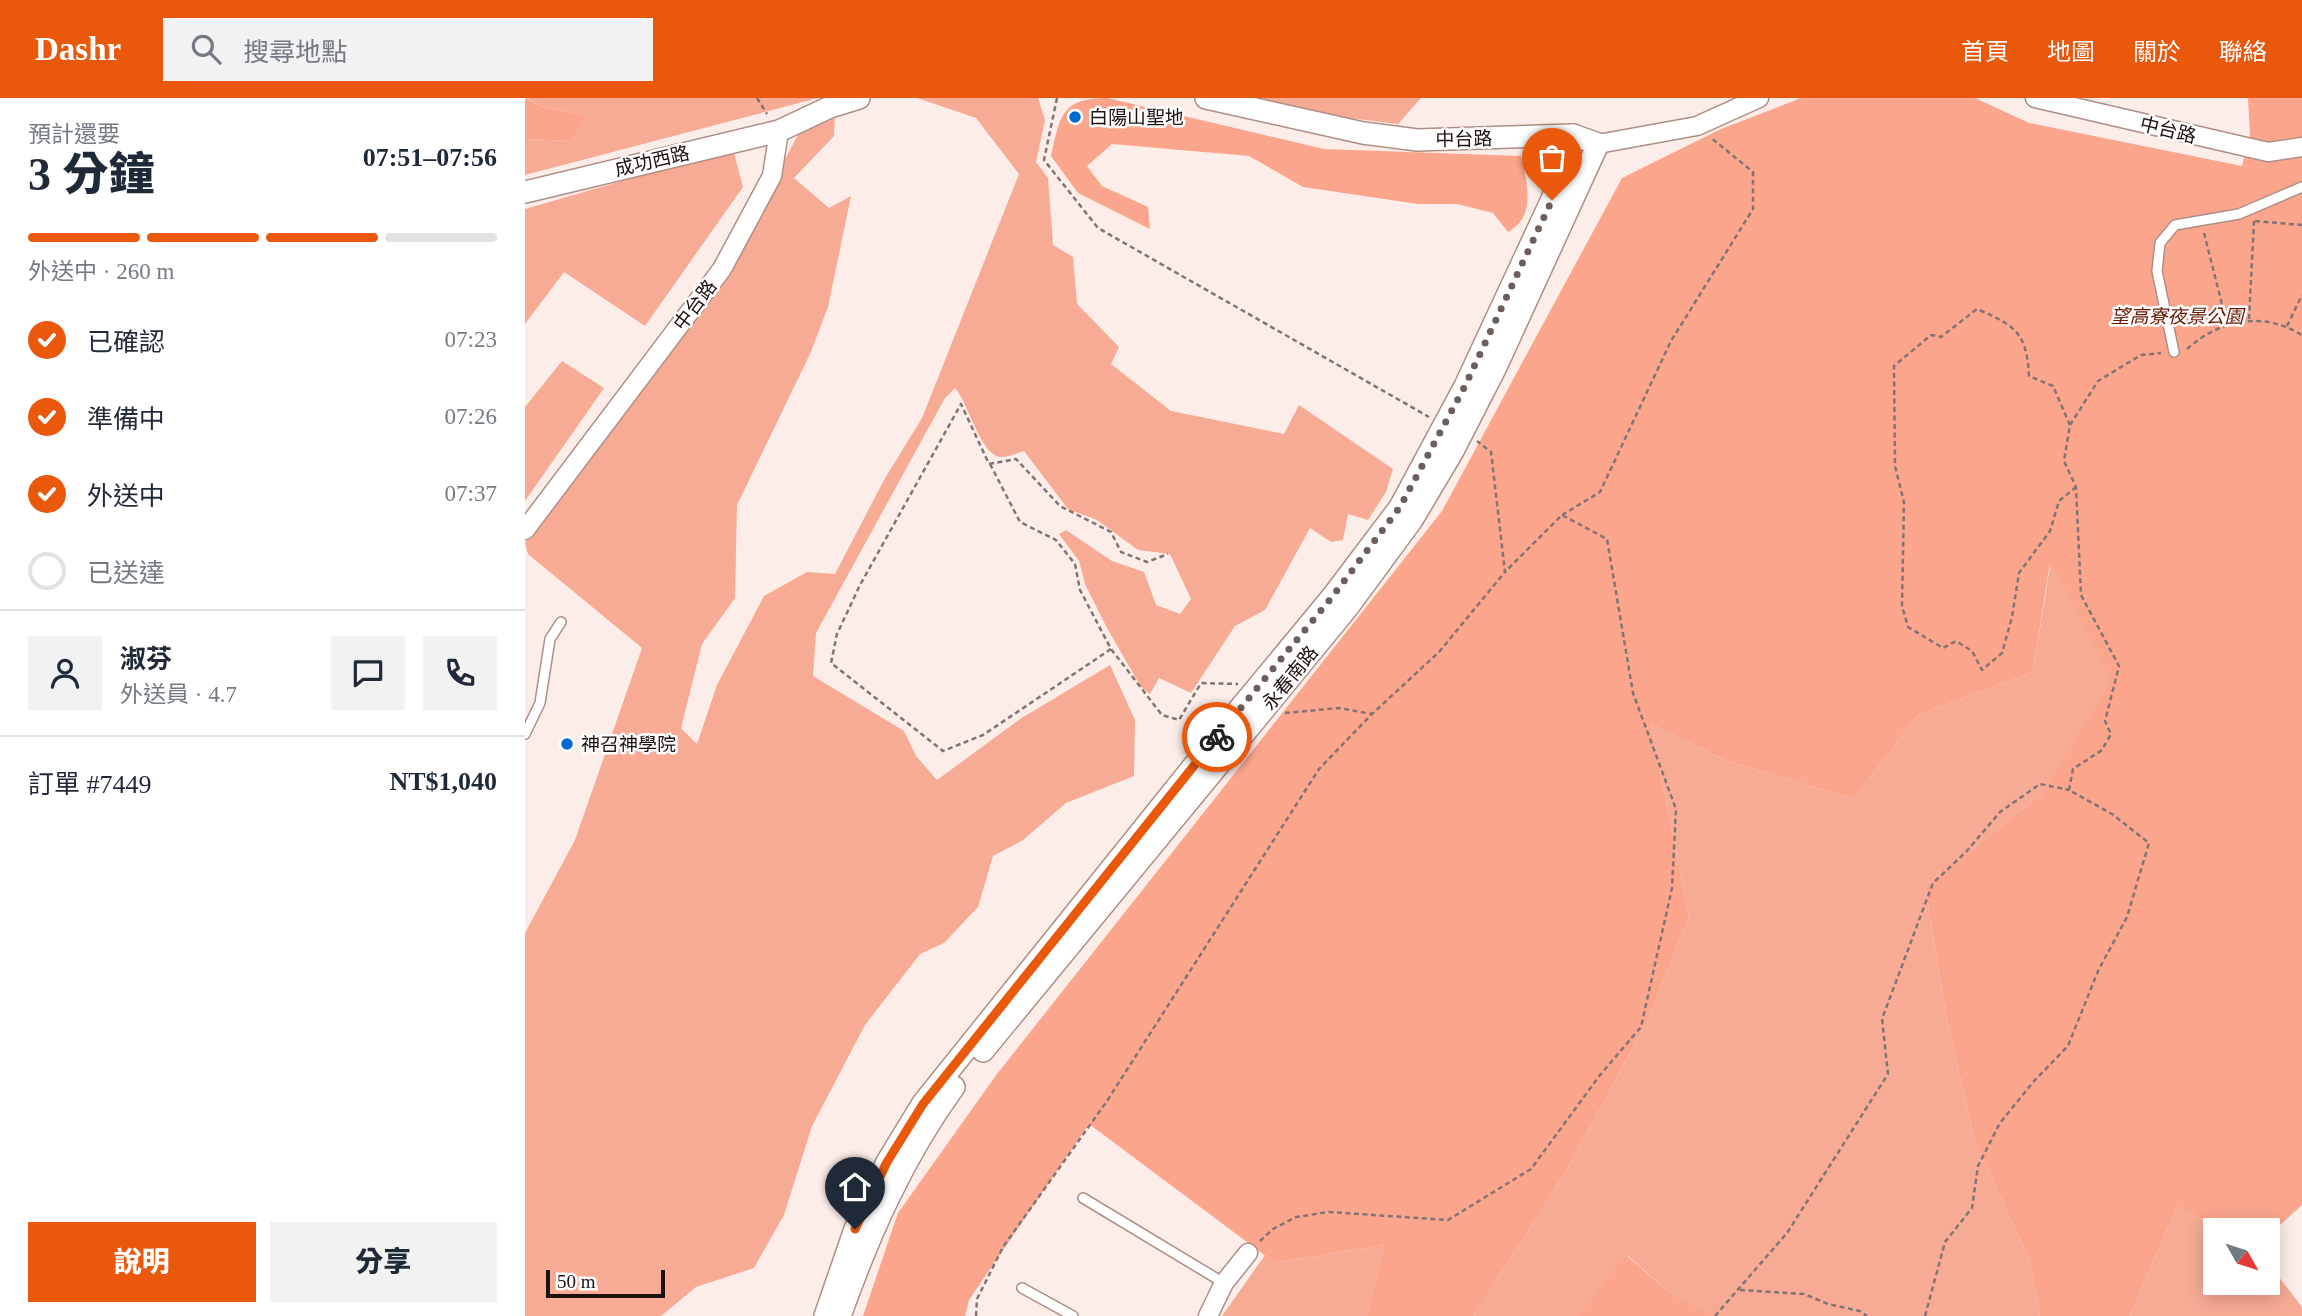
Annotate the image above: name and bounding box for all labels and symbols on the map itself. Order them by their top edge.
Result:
place label: 白陽山聖地 [1089,107,1184,128]
marker: 白陽山聖地 [1067,109,1083,125]
street label: 中台路 [2138,113,2198,147]
street label: 中台路 [1435,128,1493,150]
pin [1522,128,1582,200]
street label: 成功西路 [613,142,691,180]
street label: 中台路 [669,276,721,334]
park label: 望高寮夜景公園 [2110,306,2246,327]
street label: 永春南路 [1258,642,1322,714]
courier [1182,702,1252,772]
place label: 神召神學院 [581,734,676,755]
marker: 神召神學院 [559,736,575,752]
pin [825,1157,885,1229]
north arrow [2203,1218,2280,1295]
scale bar [546,1267,665,1299]

